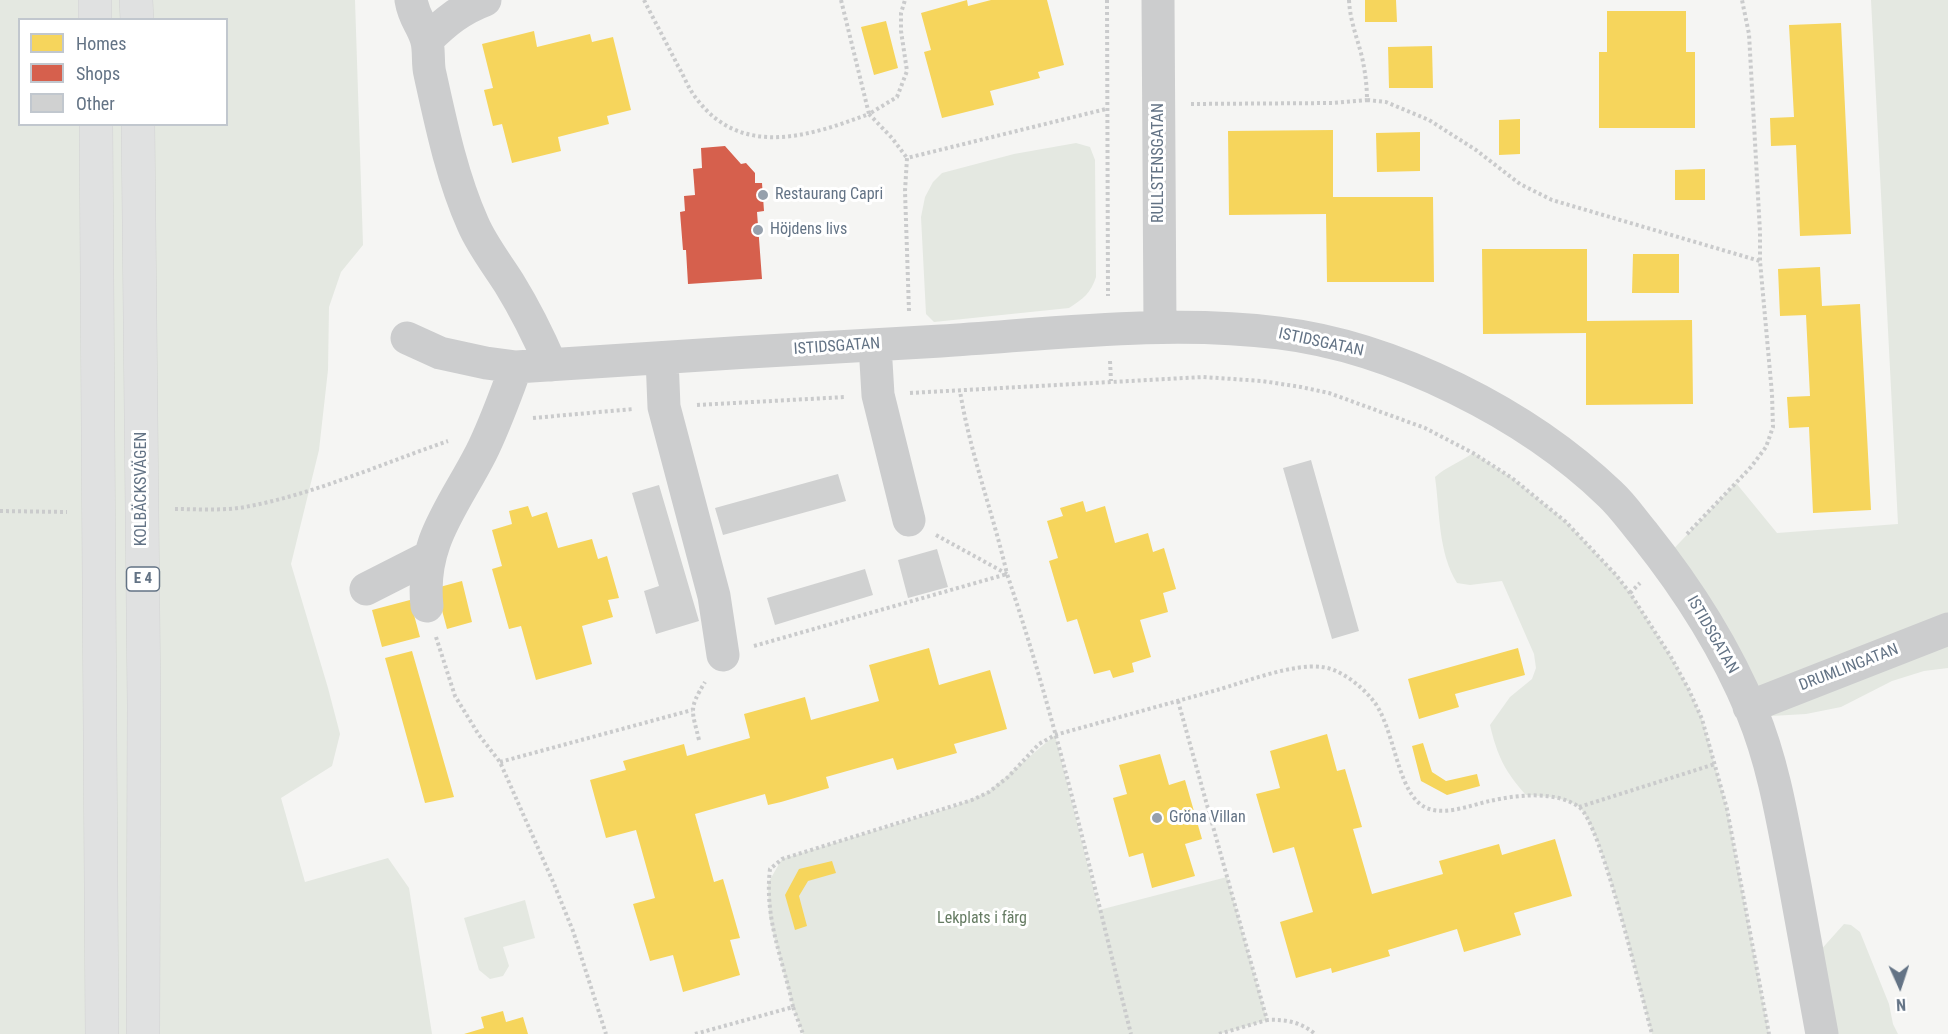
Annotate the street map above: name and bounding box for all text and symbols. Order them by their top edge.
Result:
legend [18,18,228,126]
text: Homes [76,33,126,54]
text: Shops [76,63,120,84]
text: Other [76,93,115,114]
street label: RULLSTENSGATAN [1149,103,1169,223]
place label: Restaurang Capri [775,185,883,205]
marker: Restaurang Capri [756,188,770,202]
place label: Höjdens livs [770,220,847,240]
marker: Höjdens livs [751,223,765,237]
street label: ISTIDSGATAN [1277,325,1365,361]
street label: ISTIDSGATAN [793,334,881,360]
street label: KOLBÄCKSVÄGEN [132,432,152,546]
road number: E 4 [126,567,160,591]
street label: ISTIDSGATAN [1682,593,1742,677]
street label: DRUMLINGATAN [1797,640,1901,696]
place label: Gröna Villan [1169,808,1246,828]
marker: Gröna Villan [1150,811,1164,825]
park label: Lekplats i färg [937,909,1027,929]
north arrow [1870,956,1930,1016]
text: N [1896,995,1906,1014]

